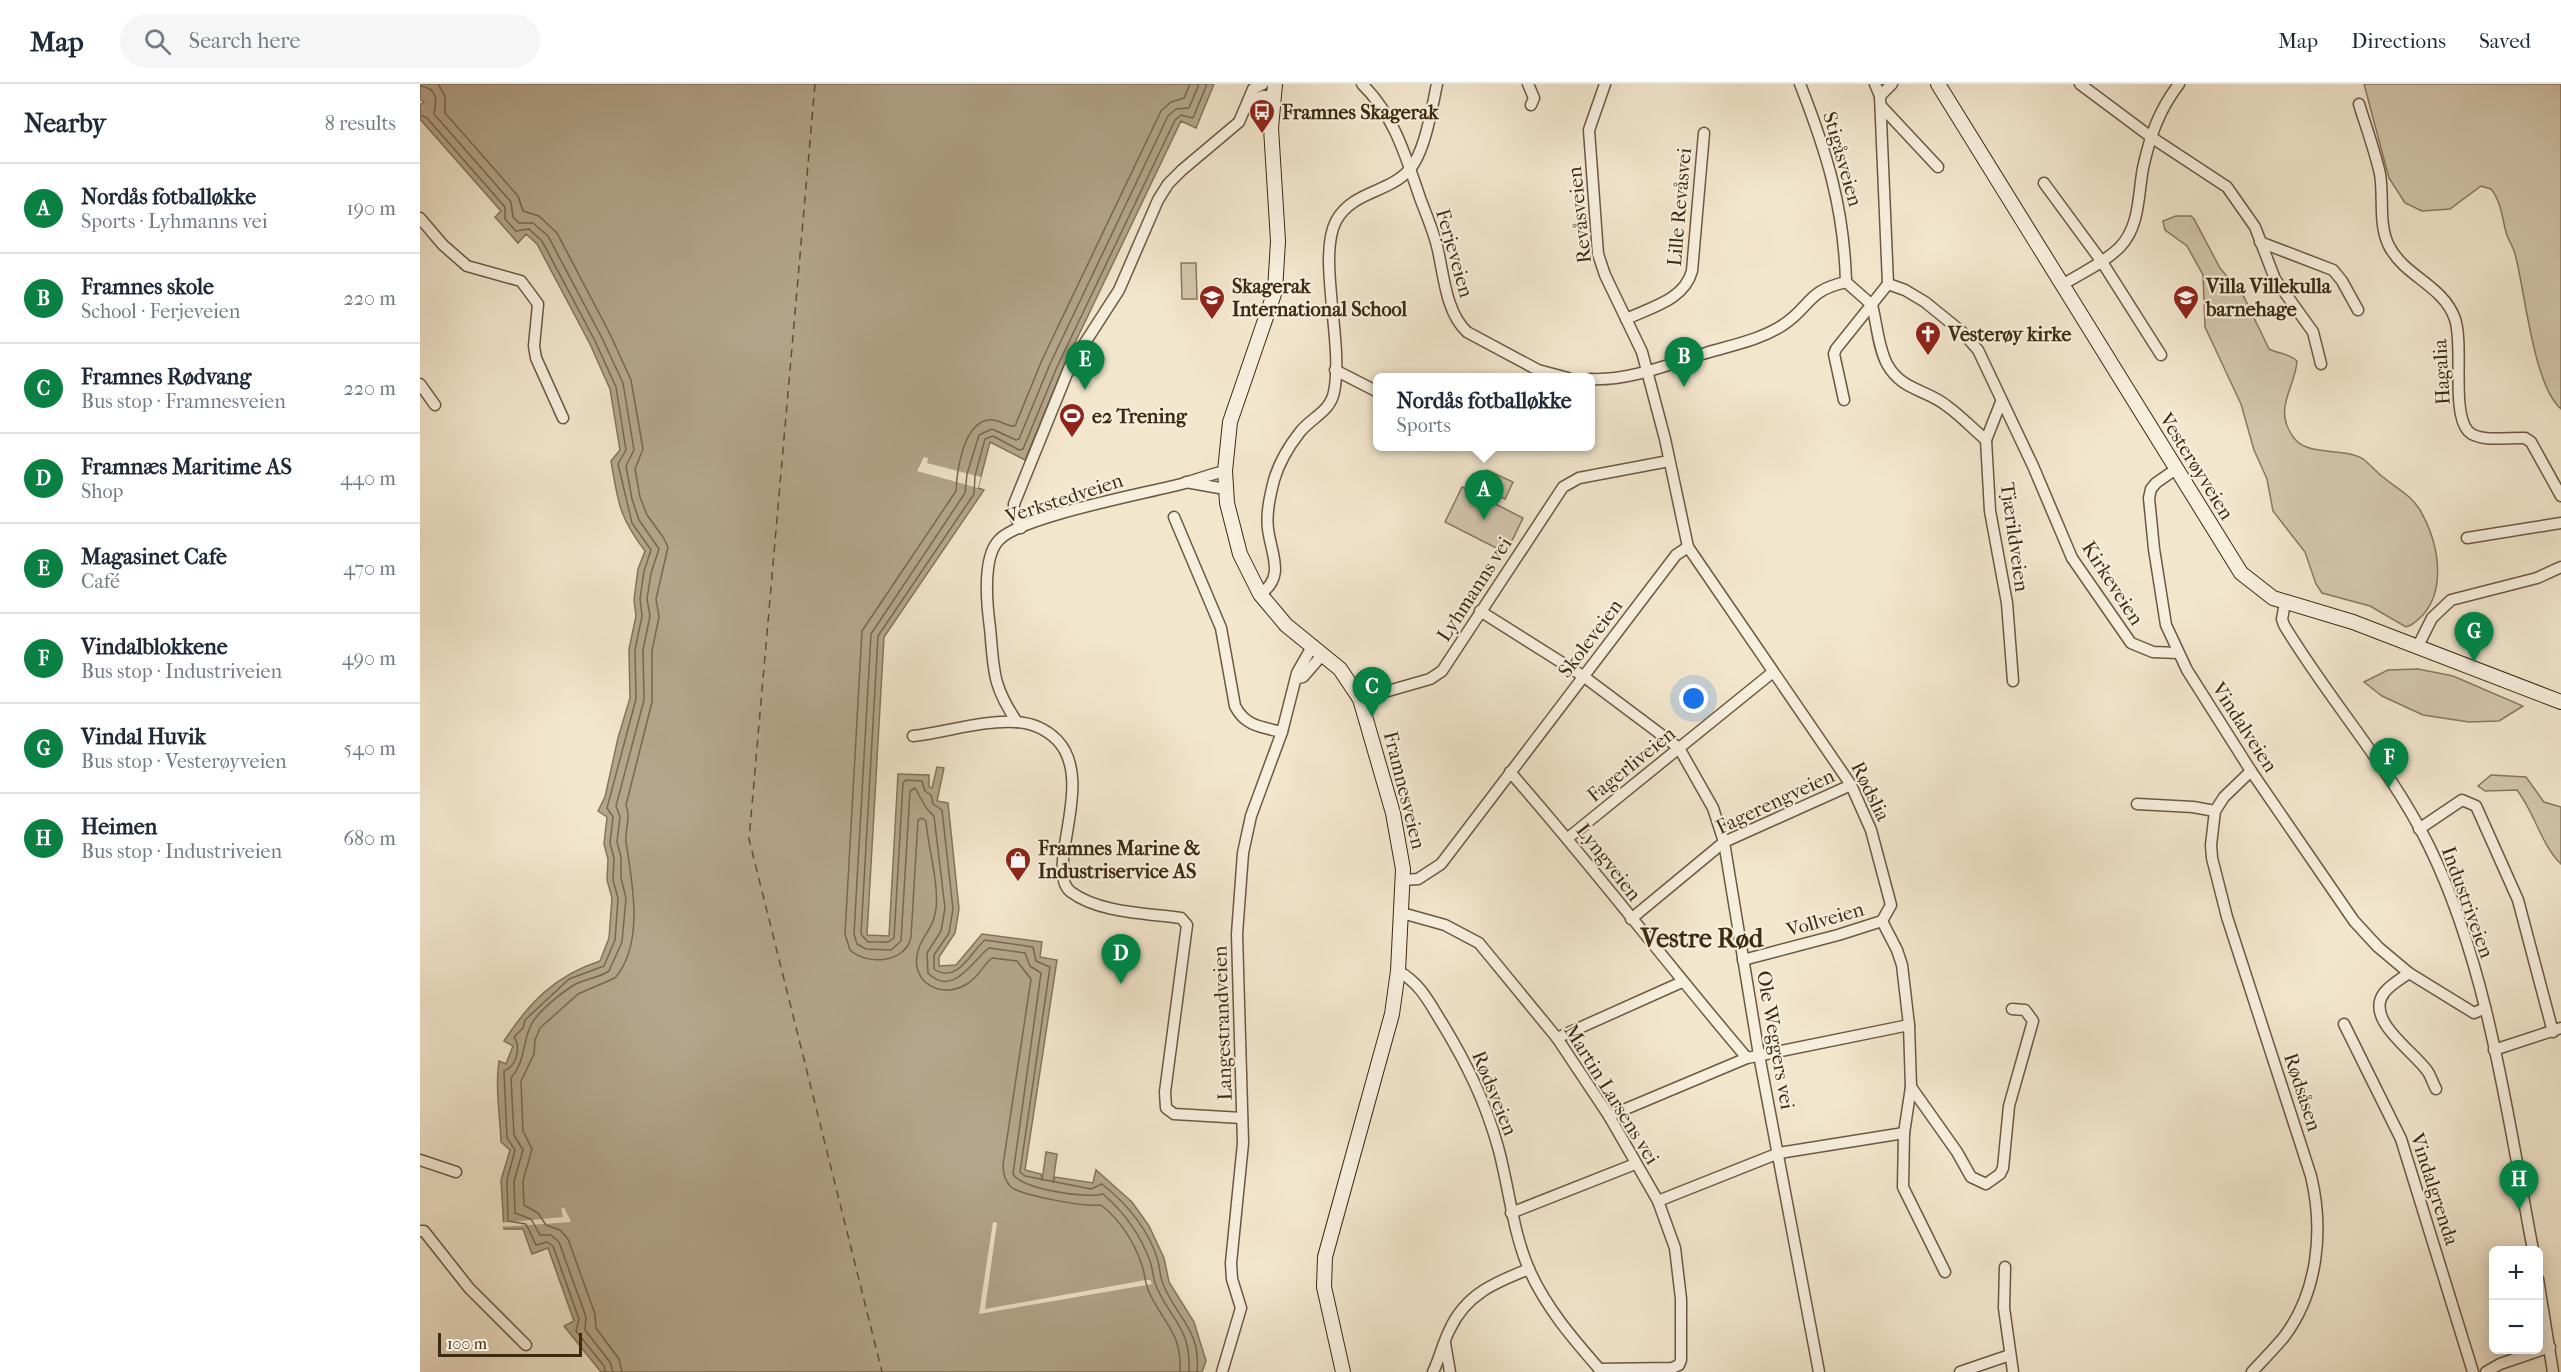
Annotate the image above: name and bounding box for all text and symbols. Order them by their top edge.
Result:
search box [120,14,540,68]
text: Map [30,25,84,58]
icon: search [141,25,174,58]
text: Search here [189,28,300,54]
text: Map [2278,29,2318,53]
text: Directions [2351,29,2446,53]
text: Saved [2479,29,2531,53]
bus stop icon: Framnes Skagerak [1247,97,1277,135]
place label: Framnes Skagerak [1281,101,1439,124]
text: Nearby [24,108,106,139]
street label: Stigåsveien [1818,109,1867,209]
text: 8 results [325,112,396,135]
street label: Lille Revåsvei [1663,147,1696,267]
street label: Revåsveien [1563,165,1596,264]
text: Nordås fotballøkke [81,184,256,210]
text: A [37,197,50,220]
text: 190 m [346,197,396,220]
street label: Ferjeveien [1431,206,1478,300]
text: Sports · Lyhmanns vei [81,210,268,233]
text: Framnes skole [81,274,214,300]
place label: Skagerak International School [1232,275,1408,321]
place label: Villa Villekulla barnehage [2205,275,2332,321]
school or university icon: Skagerak International School [1197,283,1227,321]
school or university icon: Villa Villekulla barnehage [2171,283,2201,321]
text: B [37,287,50,310]
text: 220 m [343,287,396,310]
text: School · Ferjeveien [81,300,240,323]
church icon: Vesterøy kirke [1913,319,1943,357]
place label: Vesterøy kirke [1947,323,2072,346]
pin: B [1664,338,1704,387]
street label: Hagalia [2428,338,2455,405]
pin: E [1066,340,1104,390]
text: Framnes Rødvang [81,364,251,390]
popup [1373,373,1595,451]
text: C [37,377,50,400]
text: 220 m [343,377,396,400]
text: Nordås fotballøkke [1396,388,1572,414]
text: Bus stop · Framnesveien [81,390,286,413]
sports icon: e2 Trening [1057,401,1087,439]
place label: e2 Trening [1092,405,1188,428]
street label: Vesterøyveien [2154,408,2239,524]
text: Sports [1396,414,1451,437]
text: Framnæs Maritime AS [81,454,292,480]
text: D [36,467,51,490]
text: 440 m [340,467,396,490]
street label: Verkstedveien [1002,469,1126,529]
pin: A [1464,470,1504,520]
text: Shop [81,480,123,503]
street label: Tjærildveien [1995,481,2034,594]
street label: Lyhmanns vei [1432,533,1517,646]
street label: Kirkeveien [2077,537,2148,630]
text: Magasinet Cafe [81,544,227,570]
text: E [37,557,50,580]
text: 470 m [343,557,396,580]
text: Café [81,570,120,593]
street label: Skoleveien [1553,594,1628,682]
pin: G [2454,612,2494,662]
text: Vindalblokkene [81,634,228,660]
text: F [38,647,49,670]
text: 490 m [342,647,396,670]
text: Bus stop · Industriveien [81,660,282,683]
pin: C [1352,668,1392,717]
street label: Vindalveien [2206,677,2282,777]
your location [1679,684,1708,713]
street label: Fagerliveien [1583,722,1680,807]
text: Vindal Huvik [81,724,206,750]
street label: Framnesveien [1379,729,1430,852]
text: G [36,737,51,760]
text: 540 m [344,737,396,760]
pin: F [2370,738,2408,788]
text: Bus stop · Vesterøyveien [81,750,287,773]
street label: Rødslia [1846,758,1895,825]
street label: Fagerengveien [1712,764,1838,839]
text: Heimen [81,814,157,840]
street label: Lyngveien [1571,819,1646,906]
text: H [36,827,51,850]
text: 680 m [343,827,396,850]
place label: Framnes Marine & Industriservice AS [1037,837,1201,883]
text: Bus stop · Industriveien [81,840,282,863]
street label: Industriveien [2437,843,2498,961]
shop icon: Framnes Marine & Industriservice AS [1003,845,1033,883]
street label: Vollveien [1783,897,1867,942]
district label: Vestre Rød [1640,923,1764,954]
pin: D [1102,934,1140,984]
street label: Langestrandveien [1208,945,1237,1101]
street label: Ole Weggers vei [1752,969,1799,1111]
street label: Martin Larsens vei [1559,1020,1664,1169]
street label: Rødsveien [1467,1047,1522,1139]
street label: Rødsåsen [2279,1050,2326,1134]
street label: Vindalgrenda [2405,1129,2464,1249]
pin: H [2500,1160,2538,1210]
map controls [2489,1246,2543,1354]
button: + [2489,1246,2543,1300]
button: − [2489,1300,2543,1354]
scale bar [438,1330,582,1358]
text: 100 m [447,1334,487,1353]

